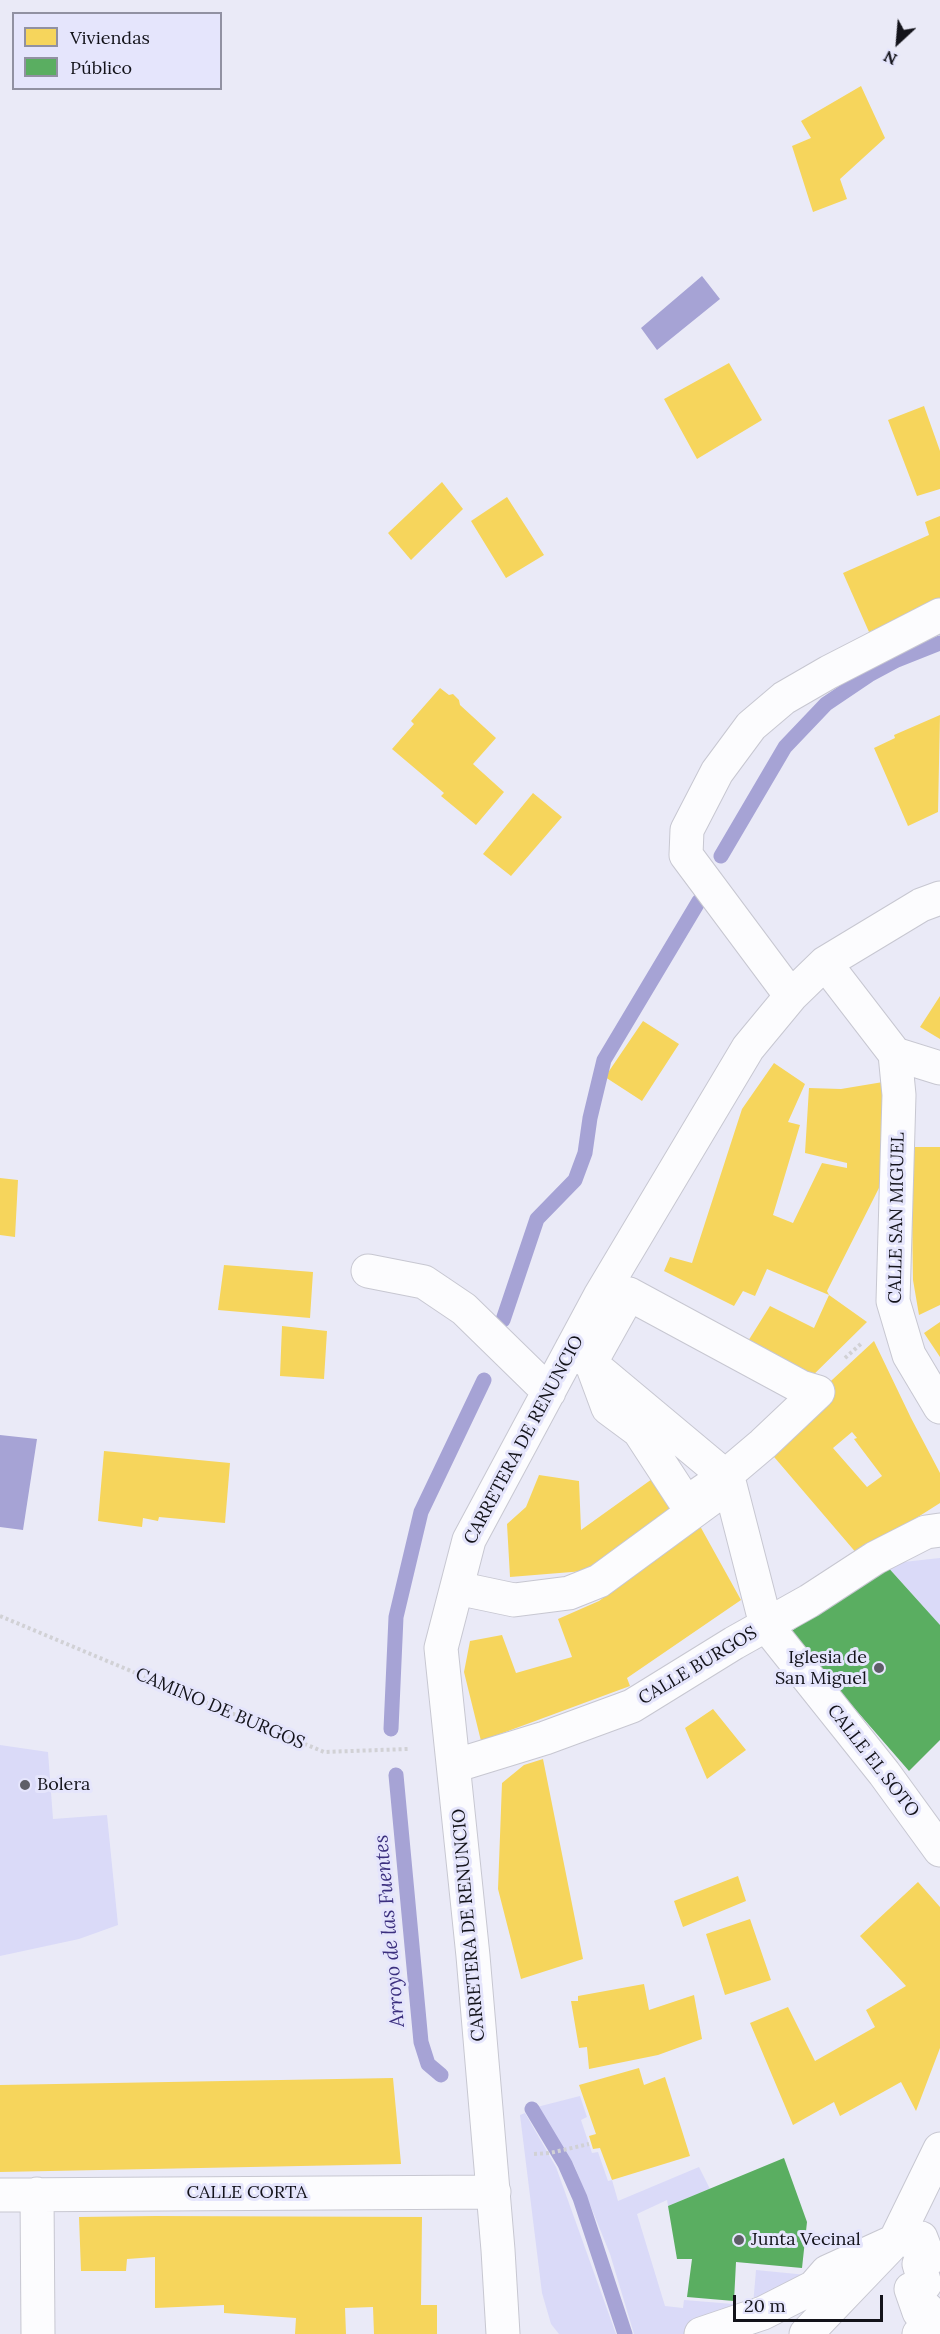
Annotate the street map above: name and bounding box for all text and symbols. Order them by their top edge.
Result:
legend [12,12,222,90]
north arrow [868,12,928,72]
text: Viviendas [70,26,150,49]
text: N [880,46,900,70]
text: Público [70,56,132,79]
street label: CALLE SAN MIGUEL [885,1132,909,1304]
street label: CARRETERA DE RENUNCIO [460,1332,588,1548]
street label: CALLE BURGOS [635,1622,761,1710]
place label: Iglesia de San Miguel [775,1647,867,1690]
marker: Iglesia de San Miguel [872,1661,886,1675]
street label: CAMINO DE BURGOS [132,1664,308,1754]
street label: CALLE EL SOTO [822,1700,924,1822]
place label: Bolera [37,1774,90,1796]
marker: Bolera [18,1778,32,1792]
street label: CARRETERA DE RENUNCIO [448,1808,490,2042]
water label: Arroyo de las Fuentes [370,1834,410,2028]
street label: CALLE CORTA [187,2182,307,2204]
place label: Junta Vecinal [751,2229,861,2251]
marker: Junta Vecinal [732,2233,746,2247]
scale bar [736,2283,886,2321]
text: 20 m [744,2294,786,2317]

